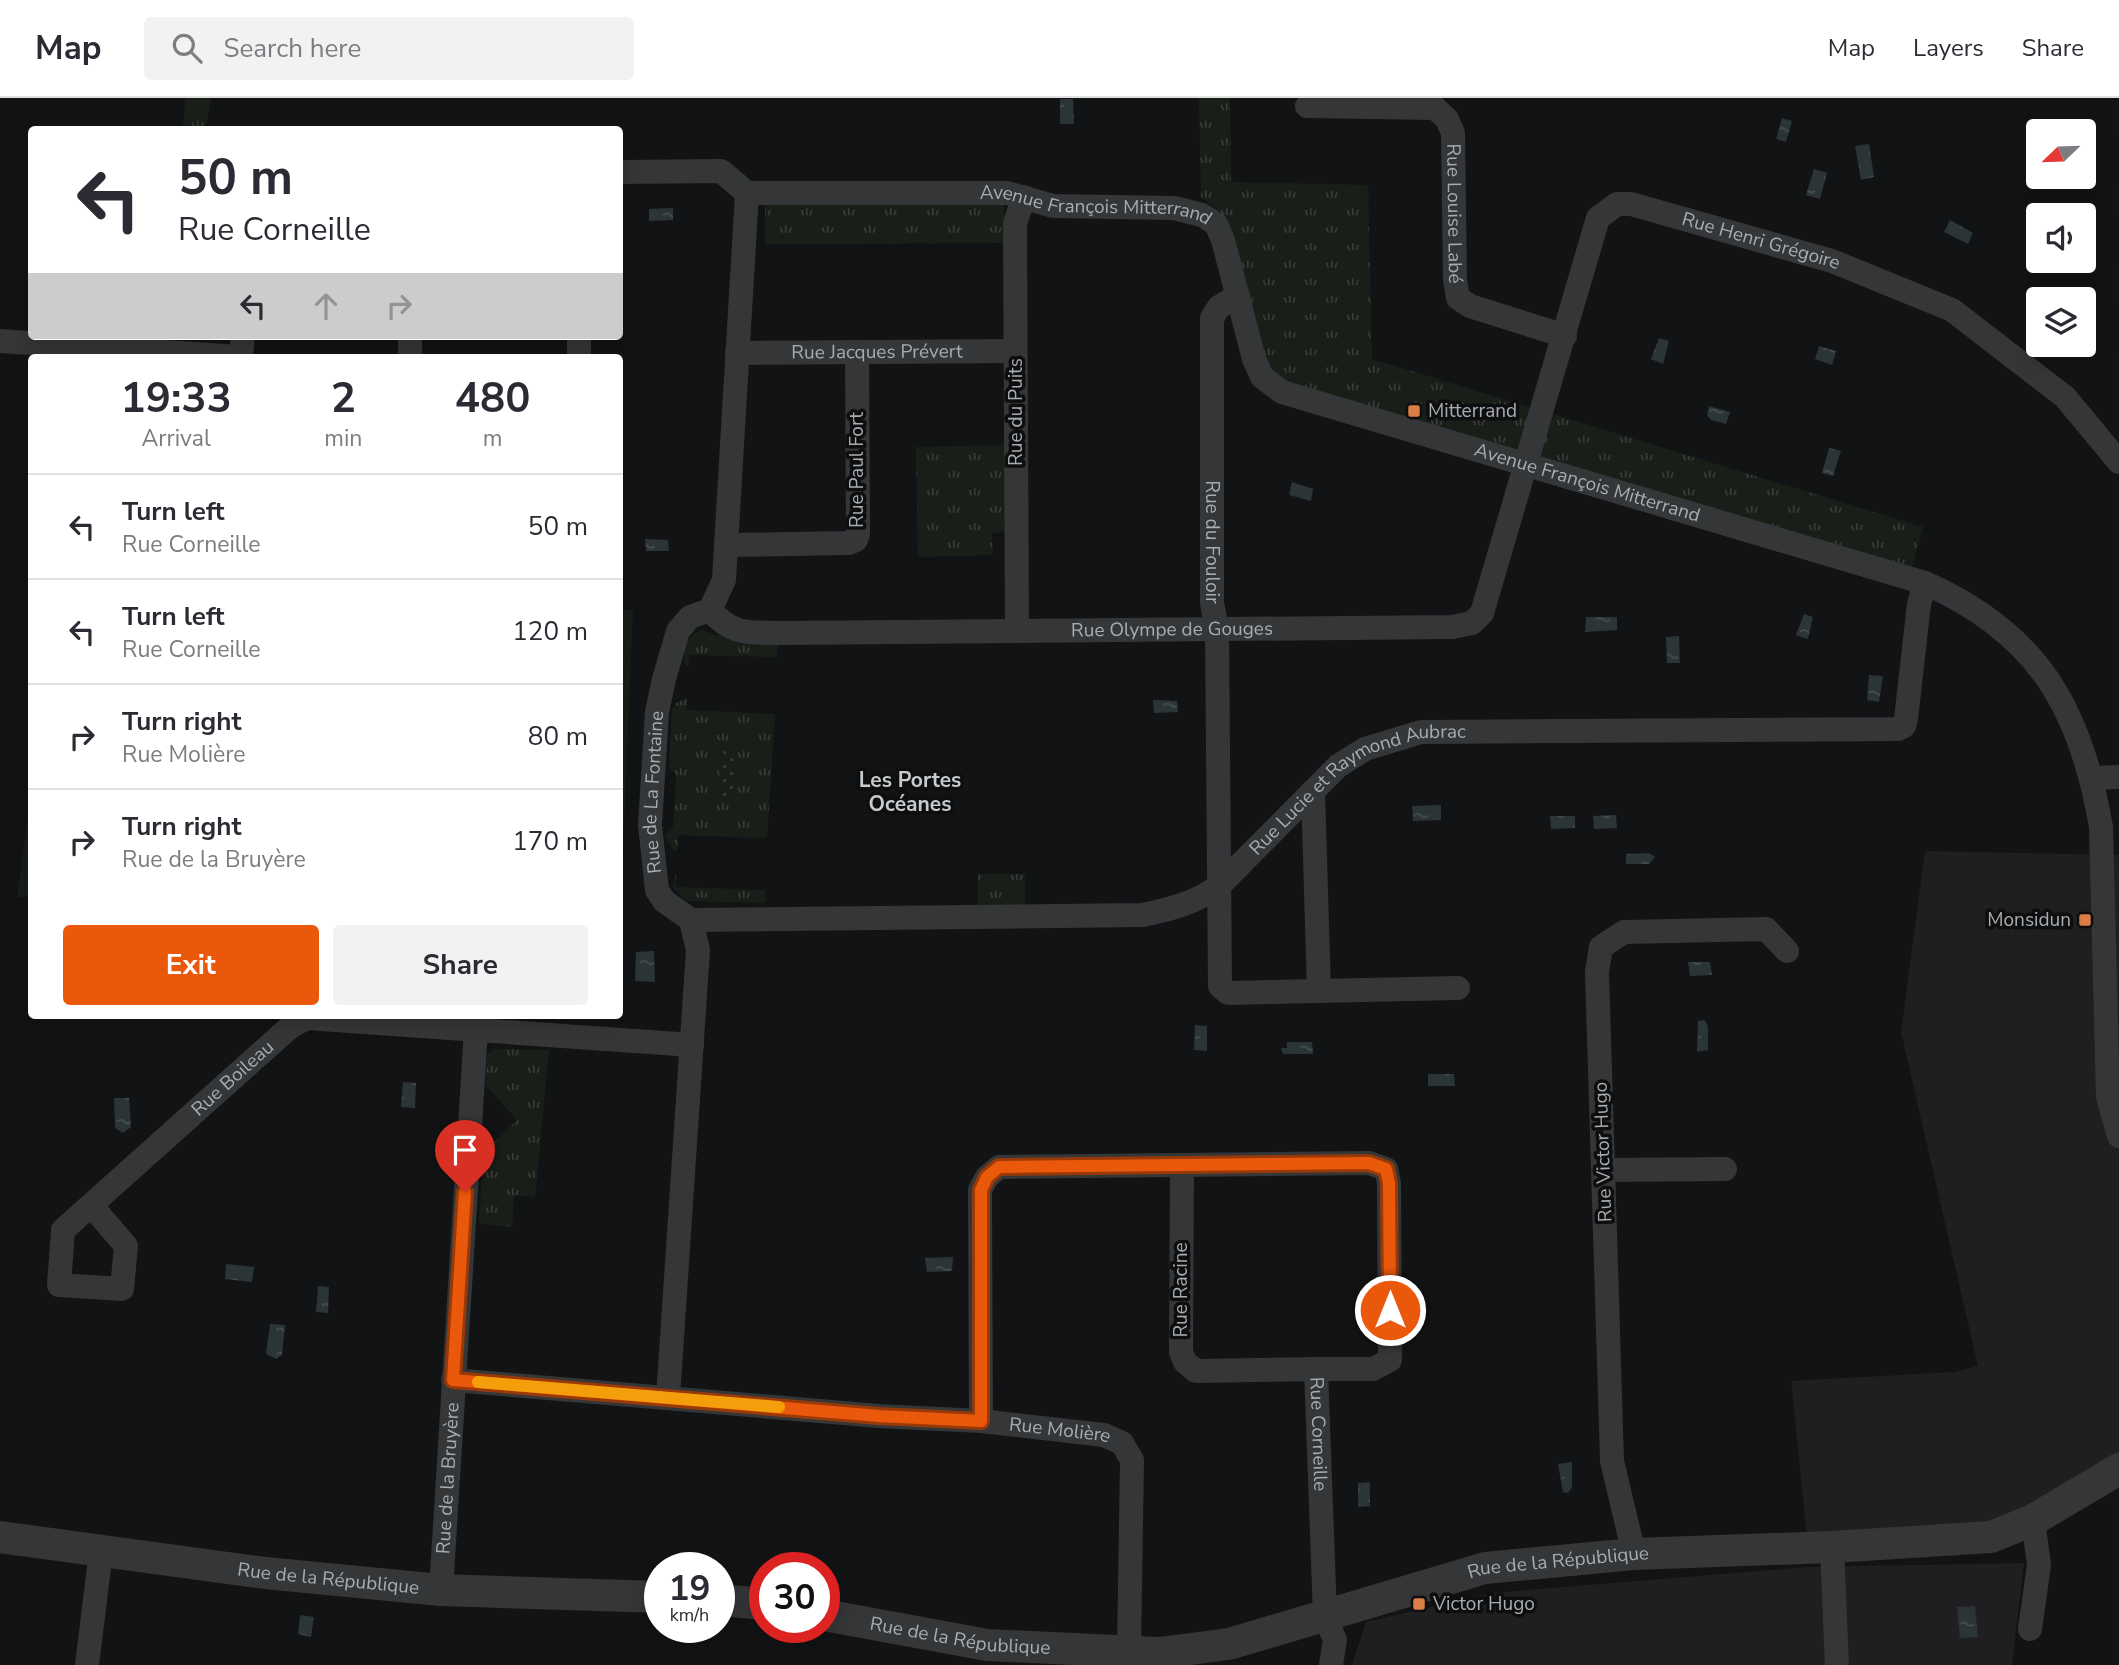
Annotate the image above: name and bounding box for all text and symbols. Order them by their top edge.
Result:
search box [144,17,634,80]
text: Map [35,26,102,71]
icon: search [168,29,206,67]
text: Search here [224,31,361,66]
text: Map [1828,32,1875,64]
text: Layers [1913,32,1984,64]
text: Share [2022,32,2084,64]
north arrow [2026,119,2096,189]
map controls [2026,119,2096,357]
street label: Rue Louise Labé [1440,143,1468,284]
text: 50 m [178,144,293,211]
icon: left [63,154,154,245]
street label: Avenue François Mitterrand [980,179,1217,231]
button: sound [2026,203,2096,273]
street label: Rue Henri Grégoire [1679,206,1844,276]
text: Rue Corneille [178,208,371,251]
icon: left [234,287,272,325]
icon: ahead [307,287,345,325]
icon: right [380,287,418,325]
button: layers [2026,287,2096,357]
street label: Rue Jacques Prévert [791,338,963,366]
street label: Rue du Puits [1003,358,1029,466]
text: 19:33 [121,370,232,427]
text: 2 [331,370,356,427]
text: 480 [455,370,530,427]
place label: Mitterrand [1428,398,1517,424]
marker: Mitterrand [1406,403,1422,419]
street label: Rue Paul Fort [844,412,870,528]
text: Arrival [142,423,211,454]
text: min [324,423,362,454]
text: m [483,423,503,454]
street label: Avenue François Mitterrand [1471,437,1703,529]
street label: Rue du Fouloir [1199,480,1225,604]
text: Turn left [122,494,225,529]
icon: left [63,508,101,546]
text: 50 m [528,509,588,544]
text: Rue Corneille [122,529,261,560]
text: Turn left [122,599,225,634]
icon: left [63,613,101,651]
text: 120 m [512,614,588,649]
street label: Rue Olympe de Gouges [1071,616,1273,643]
text: Rue Corneille [122,634,261,665]
text: Turn right [122,704,241,739]
street label: Rue de La Fontaine [637,710,670,875]
icon: right [63,718,101,756]
text: 80 m [528,719,588,754]
street label: Rue Lucie et Raymond Aubrac [1243,719,1466,861]
text: Rue Molière [122,739,246,770]
district label: Les Portes Océanes [859,766,961,818]
text: Turn right [122,809,241,844]
icon: right [63,823,101,861]
text: 170 m [512,824,588,859]
text: Rue de la Bruyère [122,844,306,875]
place label: Monsidun [1987,907,2071,933]
marker: Monsidun [2077,912,2093,928]
button: Exit [63,925,319,1005]
button: Share [333,925,588,1005]
street label: Rue Boileau [186,1034,280,1122]
street label: Rue Victor Hugo [1588,1081,1618,1223]
pin [435,1120,495,1192]
icon: arrive [446,1131,484,1169]
street label: Rue Racine [1168,1242,1194,1338]
position arrow [1353,1273,1427,1347]
street label: Rue Corneille [1303,1376,1333,1492]
street label: Rue de la Bruyère [430,1402,466,1555]
street label: Rue Molière [1008,1411,1115,1450]
street label: Rue de la République [1464,1540,1649,1586]
speed limit sign: 30 [749,1552,840,1643]
street label: Rue de la République [236,1556,420,1601]
text: 19 [668,1565,711,1612]
place label: Victor Hugo [1432,1591,1535,1617]
marker: Victor Hugo [1411,1596,1427,1612]
text: km/h [670,1603,709,1627]
street label: Rue de la République [868,1611,1051,1661]

